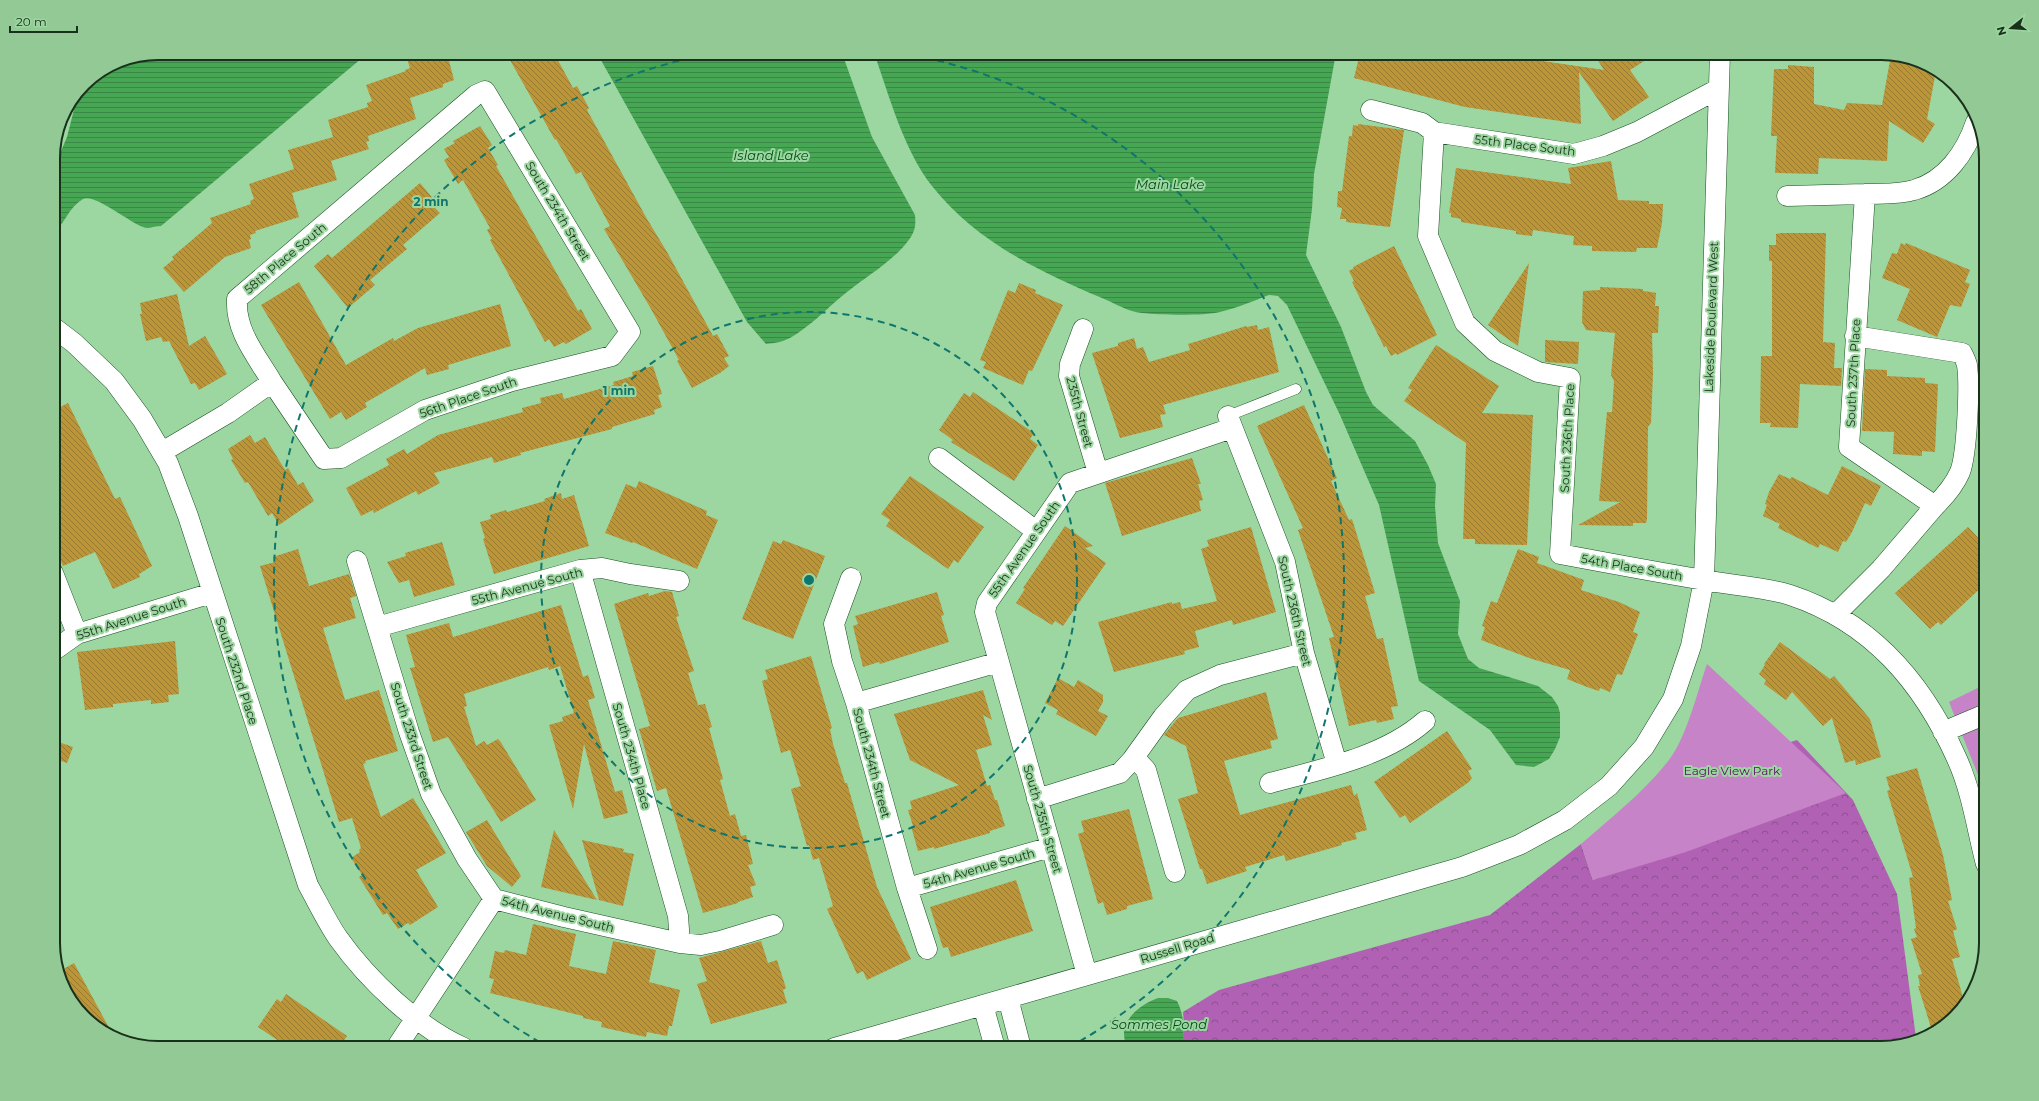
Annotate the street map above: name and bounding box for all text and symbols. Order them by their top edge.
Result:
scale bar [10,8,77,34]
north arrow [1991,8,2031,48]
text: 20 m [16,14,47,29]
text: N [1993,25,2009,37]
street label: 55th Place South [1474,131,1576,159]
water label: Island Lake [733,147,809,163]
street label: South 234th Street [522,159,594,263]
water label: Main Lake [1136,176,1204,192]
text: 2 min [414,194,448,209]
street label: 58th Place South [241,219,329,297]
street label: Lakeside Boulevard West [1701,241,1721,393]
street label: South 237th Place [1843,318,1863,428]
street label: 56th Place South [417,373,519,421]
street label: 235th Street [1063,375,1097,449]
text: 1 min [603,383,635,398]
street label: South 236th Place [1557,383,1577,493]
street label: 55th Avenue South [985,498,1063,600]
street label: 54th Place South [1580,551,1684,583]
street label: South 236th Street [1275,555,1315,668]
street label: 55th Avenue South [470,564,584,608]
centre of rings [802,573,816,587]
street label: 55th Avenue South [74,593,188,643]
street label: South 232nd Place [213,616,261,726]
street label: South 233rd Street [388,681,436,792]
street label: South 234th Place [610,701,654,811]
street label: South 234th Street [850,706,894,820]
street label: South 235th Street [1020,763,1066,875]
park label: Eagle View Park [1684,763,1781,778]
street label: 54th Avenue South [922,845,1036,891]
street label: 54th Avenue South [500,893,616,935]
street label: Russell Road [1138,930,1216,966]
water label: Sommes Pond [1111,1016,1207,1032]

